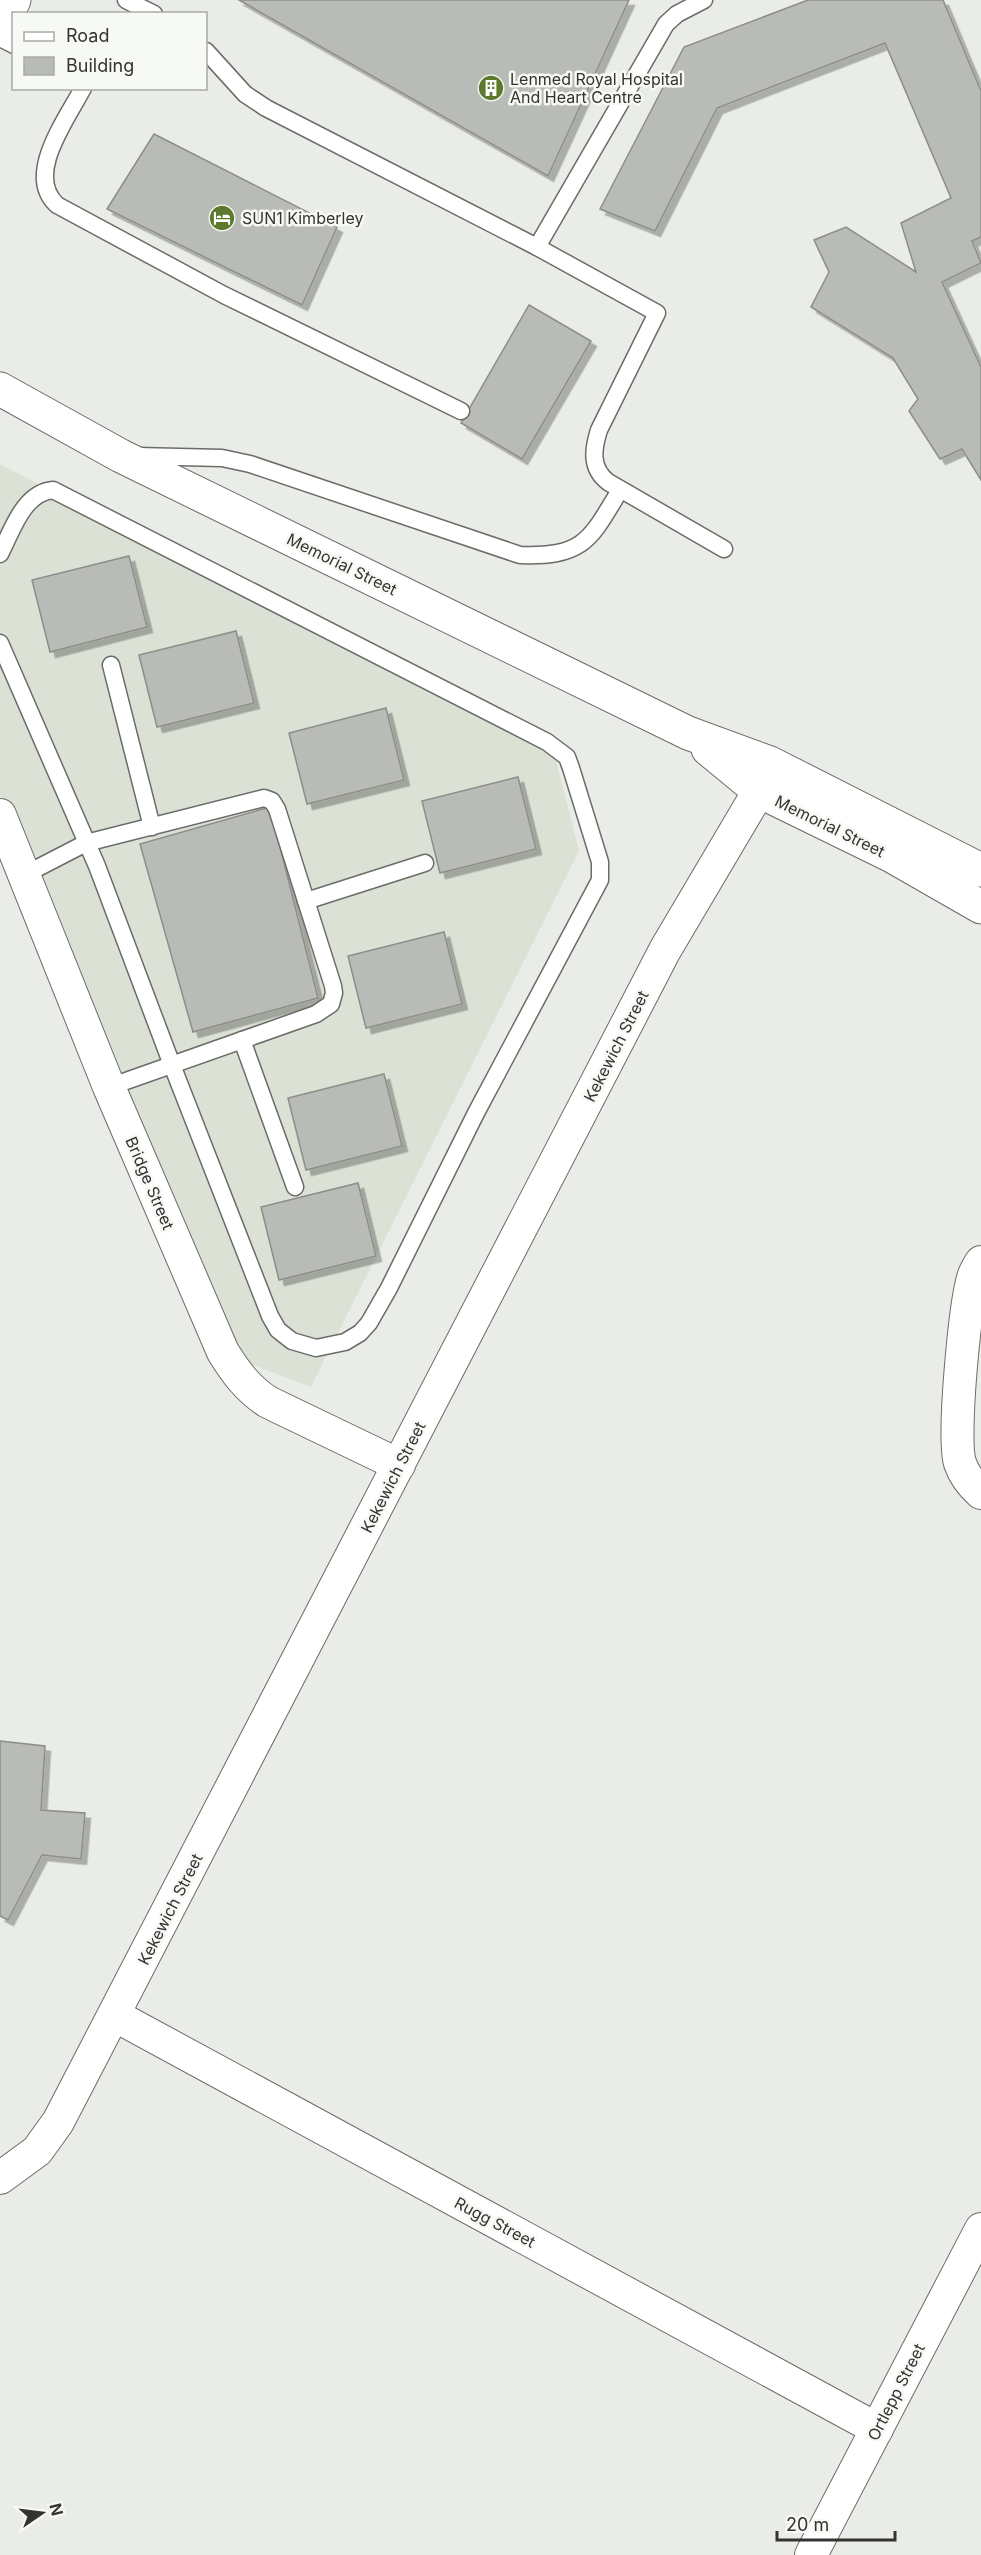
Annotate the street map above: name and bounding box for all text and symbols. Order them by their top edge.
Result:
legend [12,12,207,90]
text: Road [66,25,109,46]
text: Building [66,55,134,76]
place label: Lenmed Royal Hospital And Heart Centre [510,69,683,107]
building icon: Lenmed Royal Hospital And Heart Centre [476,73,506,103]
hotel icon: SUN1 Kimberley [207,203,237,233]
place label: SUN1 Kimberley [242,208,363,228]
street label: Memorial Street [284,529,400,599]
street label: Memorial Street [772,791,888,861]
street label: Kekewich Street [579,987,653,1105]
street label: Bridge Street [121,1133,179,1233]
street label: Kekewich Street [356,1418,430,1536]
street label: Kekewich Street [133,1850,207,1968]
street label: Rugg Street [451,2192,539,2252]
street label: Ortlepp Street [863,2340,929,2444]
north arrow [12,2483,72,2543]
text: N [45,2501,68,2518]
scale bar [777,2504,896,2542]
text: 20 m [786,2514,829,2535]

